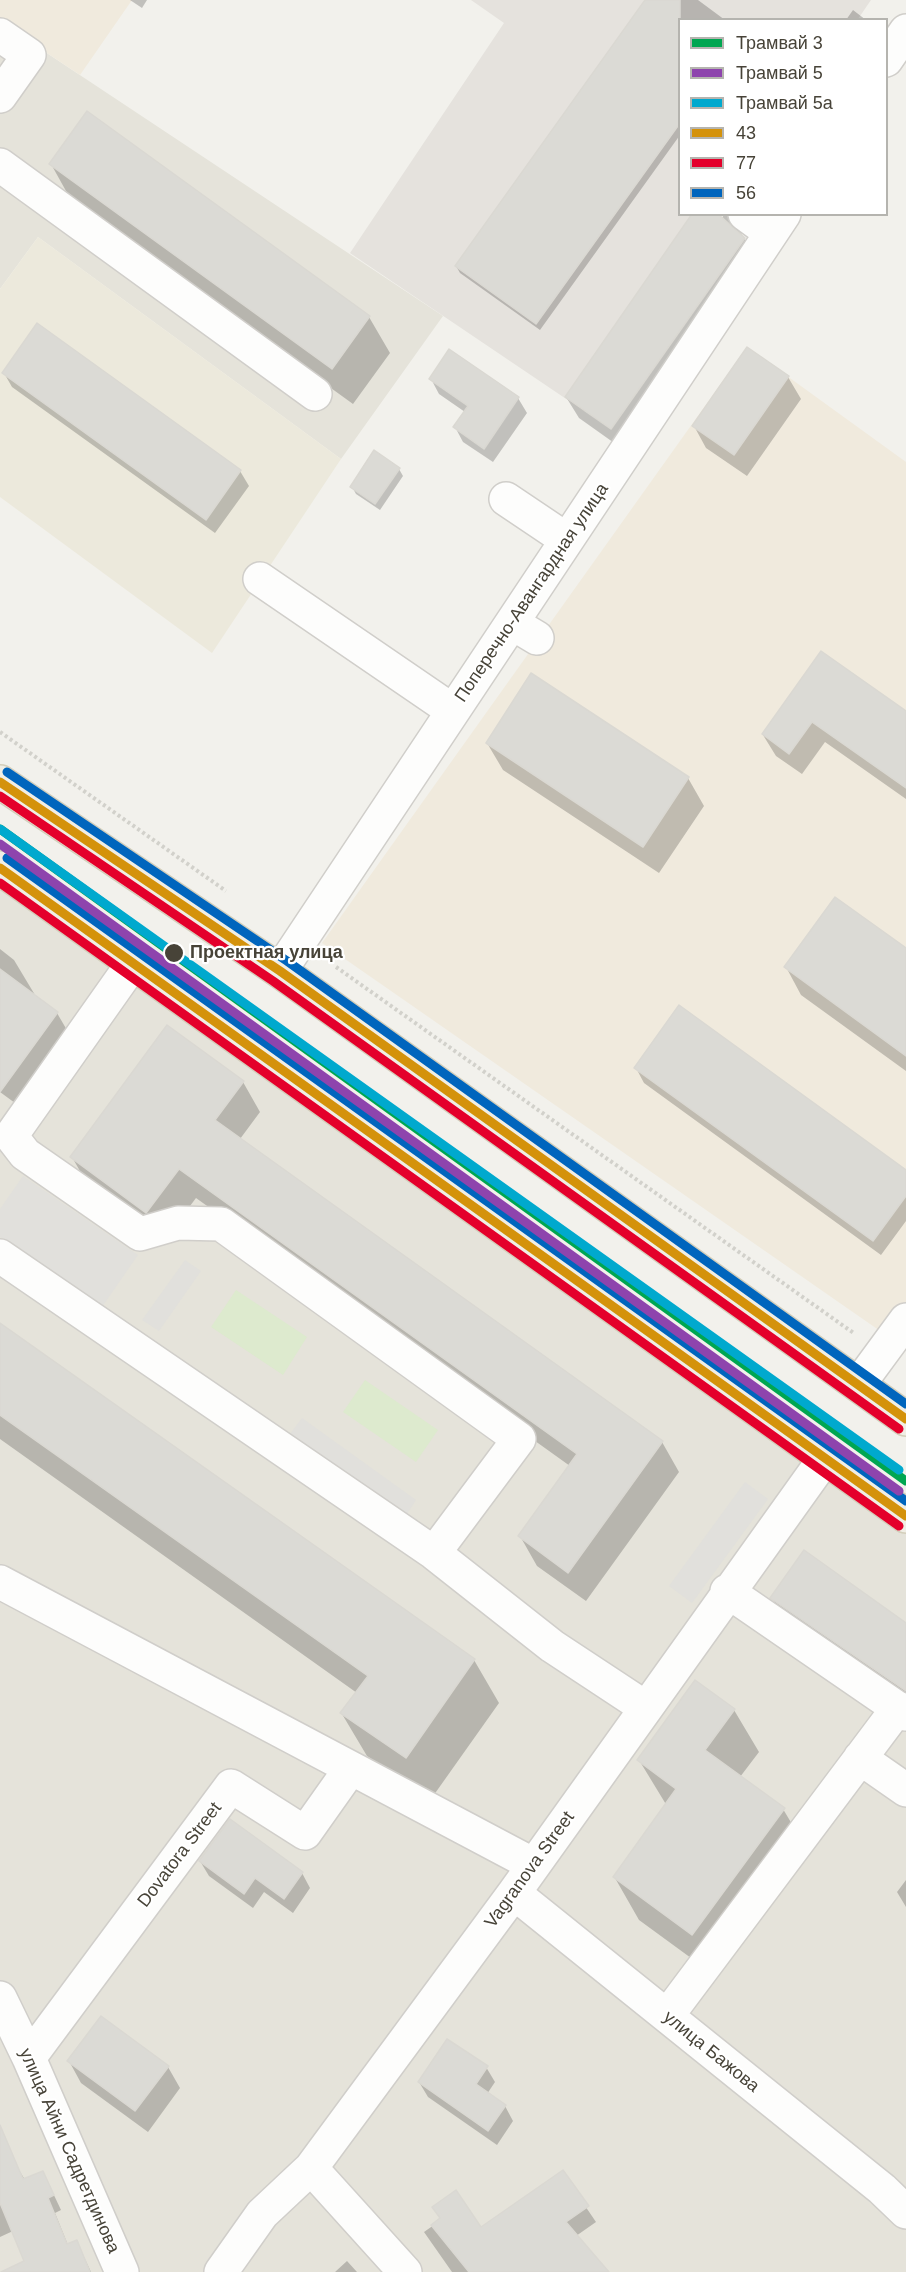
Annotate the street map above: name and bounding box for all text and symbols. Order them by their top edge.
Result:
legend [678,18,888,216]
text: Трамвай 3 [736,33,823,53]
text: Трамвай 5 [736,63,823,83]
text: Трамвай 5а [736,93,833,113]
text: 43 [736,123,756,143]
text: 77 [736,153,756,173]
text: 56 [736,183,756,203]
street label: Поперечно-Авангардная улица [451,480,613,706]
marker: Проектная улица [163,942,185,964]
place label: Проектная улица [190,942,343,964]
street label: Dovatora Street [133,1798,227,1912]
street label: Vagranova Street [480,1808,580,1932]
street label: улица Бажова [658,2007,764,2097]
street label: улица Айни Садретдинова [14,2045,124,2257]

